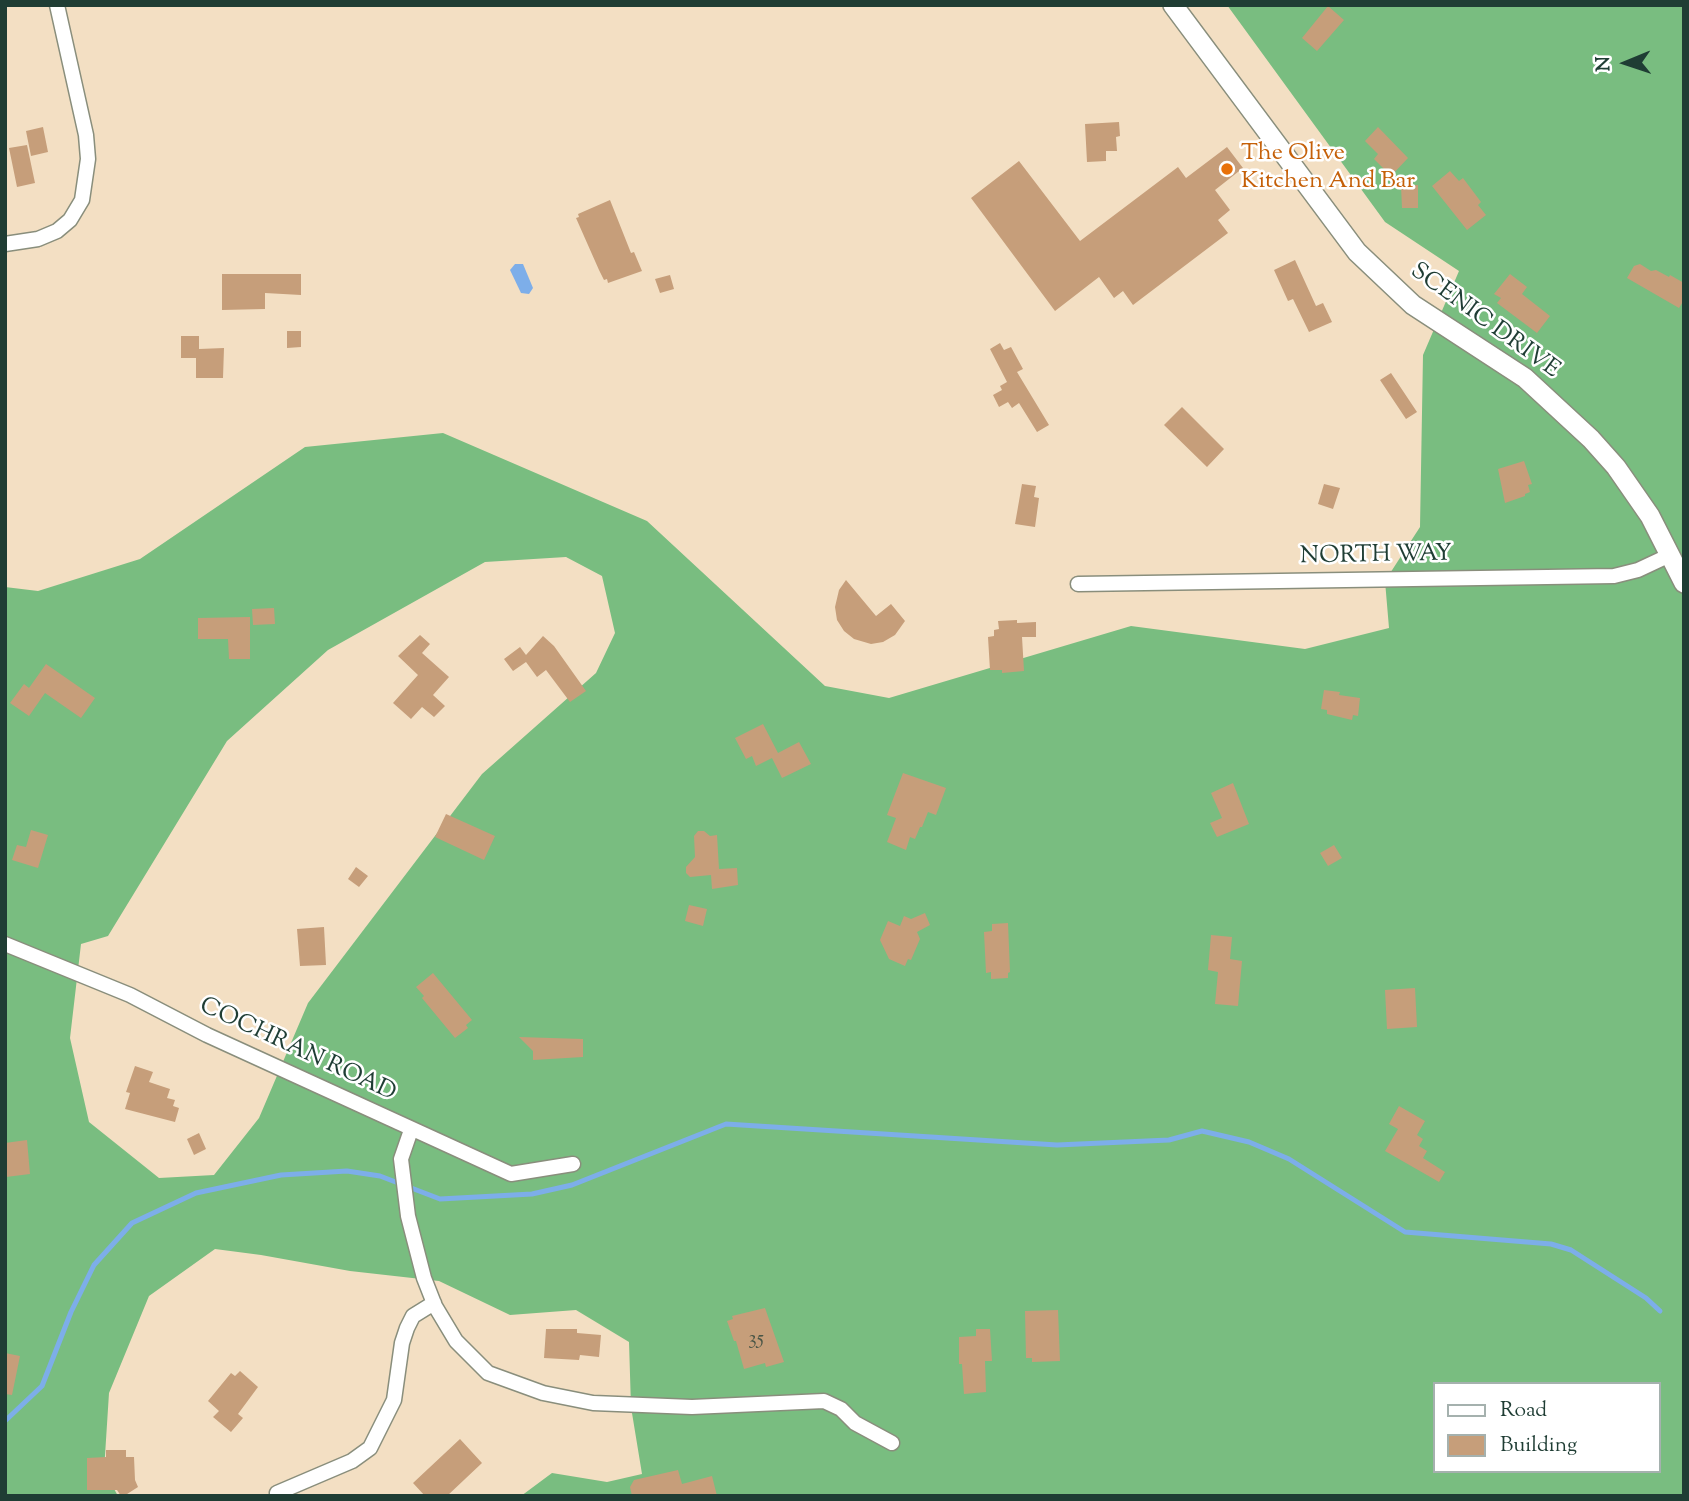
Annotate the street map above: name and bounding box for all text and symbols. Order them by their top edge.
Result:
north arrow [1591,28,1661,98]
text: N [1591,56,1618,72]
place label: The Olive Kitchen And Bar [1241,141,1415,197]
marker: The Olive Kitchen And Bar [1219,161,1235,177]
street label: SCENIC DRIVE [1404,258,1564,386]
street label: NORTH WAY [1300,541,1452,573]
street label: COCHRAN ROAD [194,993,400,1109]
house number: 35 [748,1327,764,1353]
legend [1434,1382,1661,1473]
text: Road [1500,1396,1547,1426]
text: Building [1500,1431,1577,1461]

